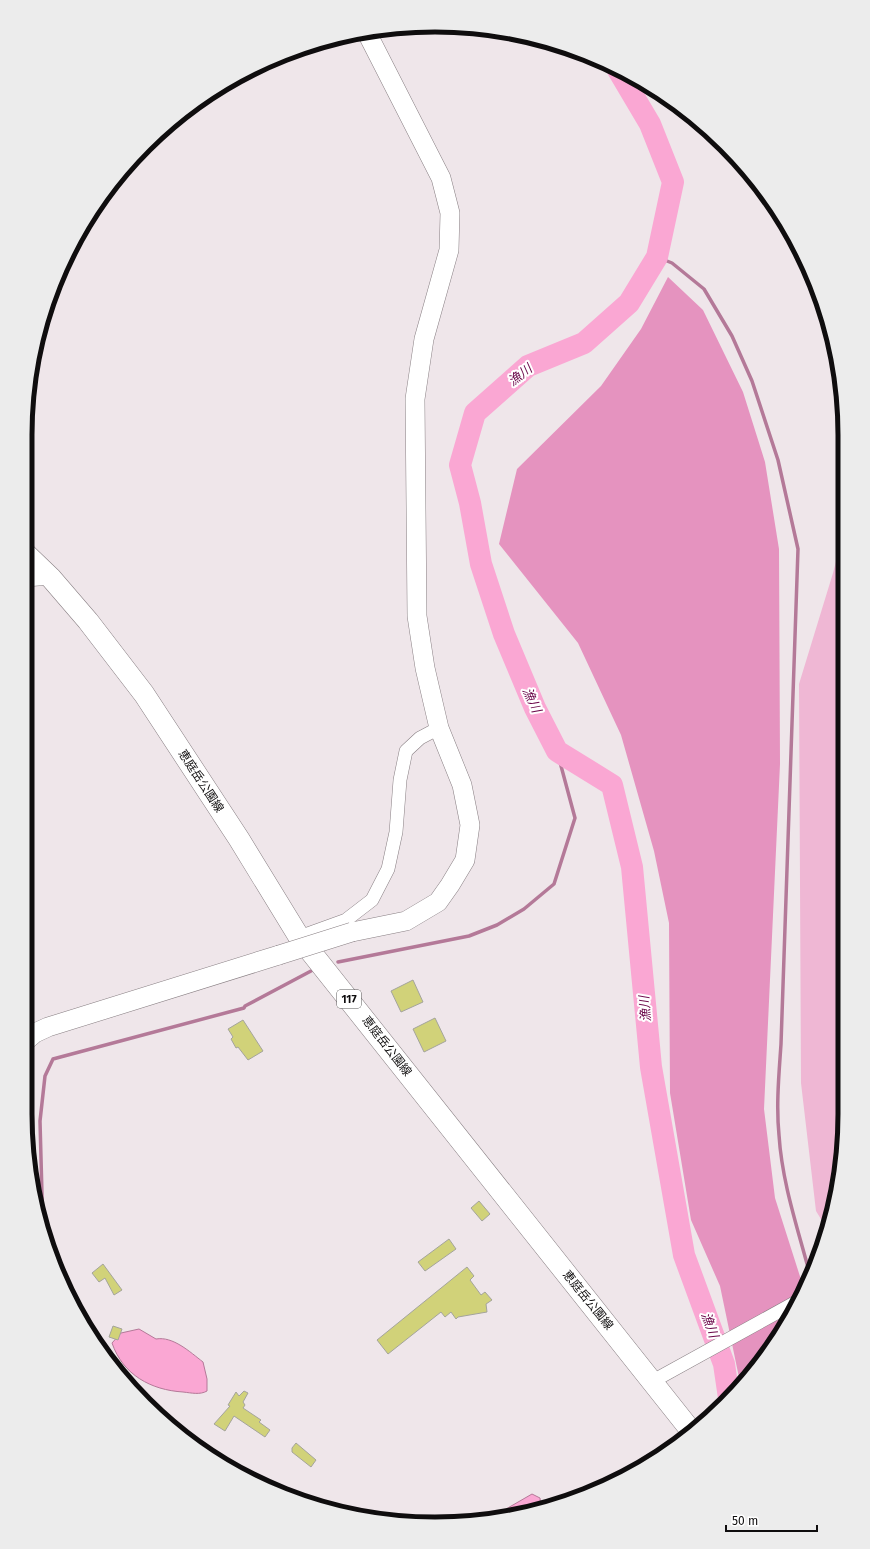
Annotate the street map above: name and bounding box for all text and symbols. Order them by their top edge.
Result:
water label: 漁川 [505,360,536,389]
water label: 漁川 [520,685,545,717]
street label: 恵庭岳公園線 [176,747,226,815]
road number: 117 [337,990,361,1008]
water label: 漁川 [636,993,654,1023]
street label: 恵庭岳公園線 [359,1013,415,1079]
street label: 恵庭岳公園線 [560,1268,616,1332]
water label: 漁川 [699,1310,722,1342]
scale bar [726,1507,817,1533]
text: 50 m [732,1514,758,1528]

